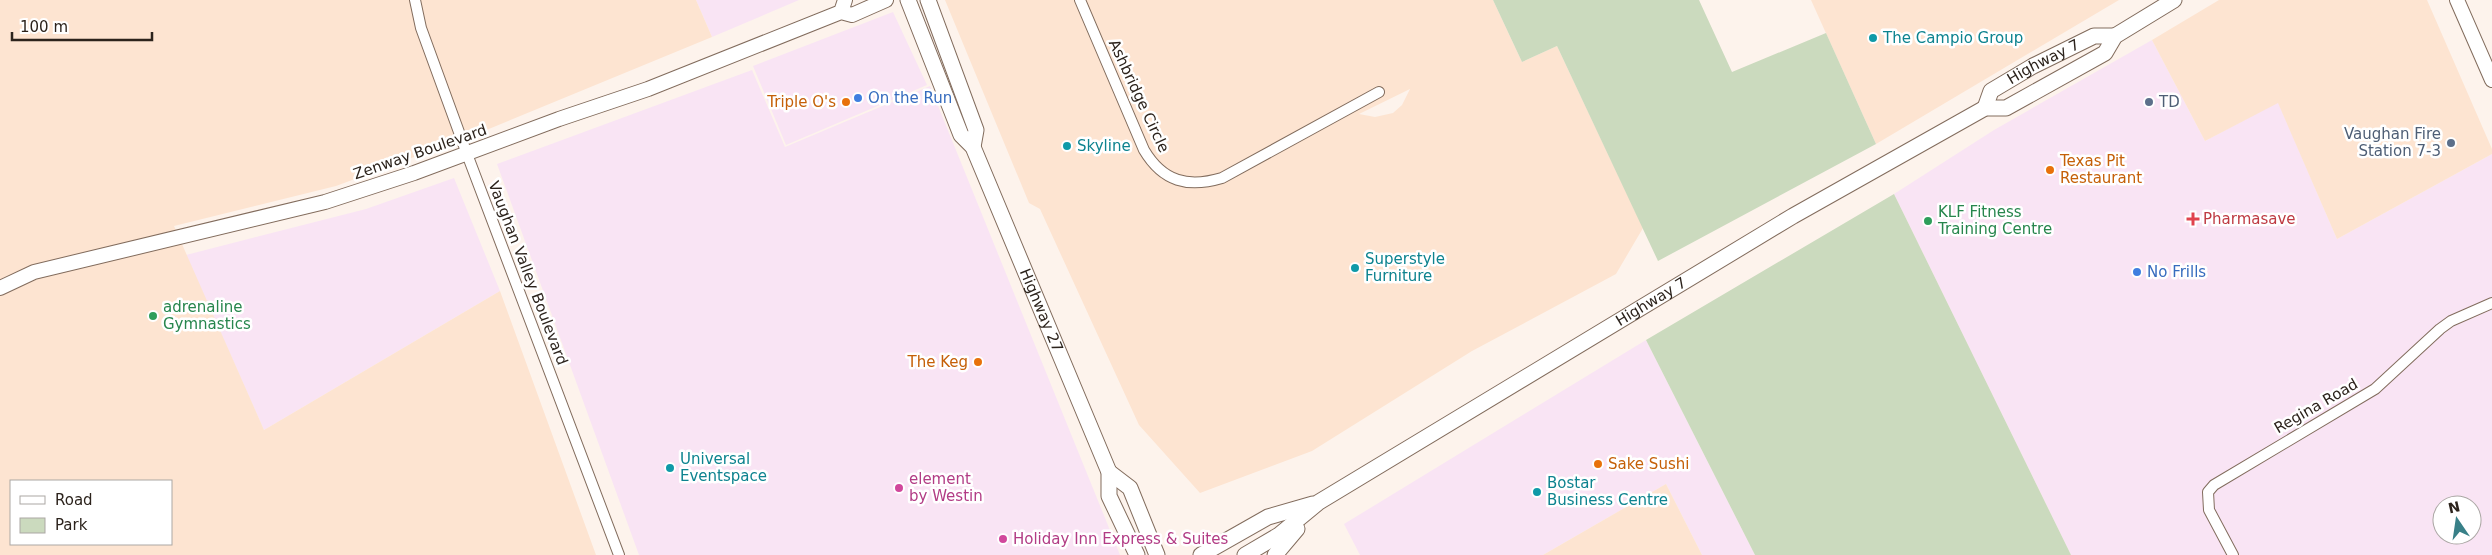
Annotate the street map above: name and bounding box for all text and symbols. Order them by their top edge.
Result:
scale bar [12,10,152,42]
text: 100 m [20,18,68,36]
place label: The Campio Group [1882,29,2023,47]
marker: The Campio Group [1867,32,1879,44]
street label: Highway 7 [2004,36,2082,88]
street label: Ashbridge Circle [1105,37,1173,155]
place label: On the Run [868,89,952,107]
marker: On the Run [852,92,864,104]
place label: Triple O's [766,93,836,111]
place label: TD [2158,93,2180,111]
marker: Triple O's [840,96,852,108]
marker: TD [2143,96,2155,108]
street label: Zenway Boulevard [351,121,489,183]
place label: Vaughan Fire Station 7-3 [2344,125,2441,160]
place label: Skyline [1077,137,1131,155]
marker: Vaughan Fire Station 7-3 [2445,137,2457,149]
marker: Skyline [1061,140,1073,152]
place label: Texas Pit Restaurant [2059,152,2142,187]
marker: Texas Pit Restaurant [2044,164,2056,176]
street label: Vaughan Valley Boulevard [485,178,571,368]
place label: KLF Fitness Training Centre [1937,203,2052,238]
place label: Pharmasave [2203,210,2296,228]
marker: Pharmasave [2187,213,2199,225]
marker: KLF Fitness Training Centre [1922,215,1934,227]
place label: Superstyle Furniture [1365,250,1445,285]
marker: Superstyle Furniture [1349,262,1361,274]
place label: No Frills [2147,263,2206,281]
street label: Highway 27 [1016,266,1067,355]
marker: No Frills [2131,266,2143,278]
street label: Highway 7 [1612,274,1690,330]
place label: adrenaline Gymnastics [163,298,251,333]
marker: adrenaline Gymnastics [147,310,159,322]
place label: The Keg [906,353,968,371]
marker: The Keg [972,356,984,368]
street label: Regina Road [2271,375,2361,437]
place label: Universal Eventspace [680,450,767,485]
place label: Sake Sushi [1608,455,1689,473]
marker: Sake Sushi [1592,458,1604,470]
marker: Universal Eventspace [664,462,676,474]
place label: element by Westin [909,470,983,505]
place label: Bostar Business Centre [1547,474,1668,509]
legend [10,480,172,545]
marker: element by Westin [893,482,905,494]
marker: Bostar Business Centre [1531,486,1543,498]
text: Road [55,491,93,509]
north arrow [2432,495,2482,545]
text: N [2447,498,2462,516]
text: Park [55,516,88,534]
place label: Holiday Inn Express & Suites [1013,530,1228,548]
marker: Holiday Inn Express & Suites [997,533,1009,545]

